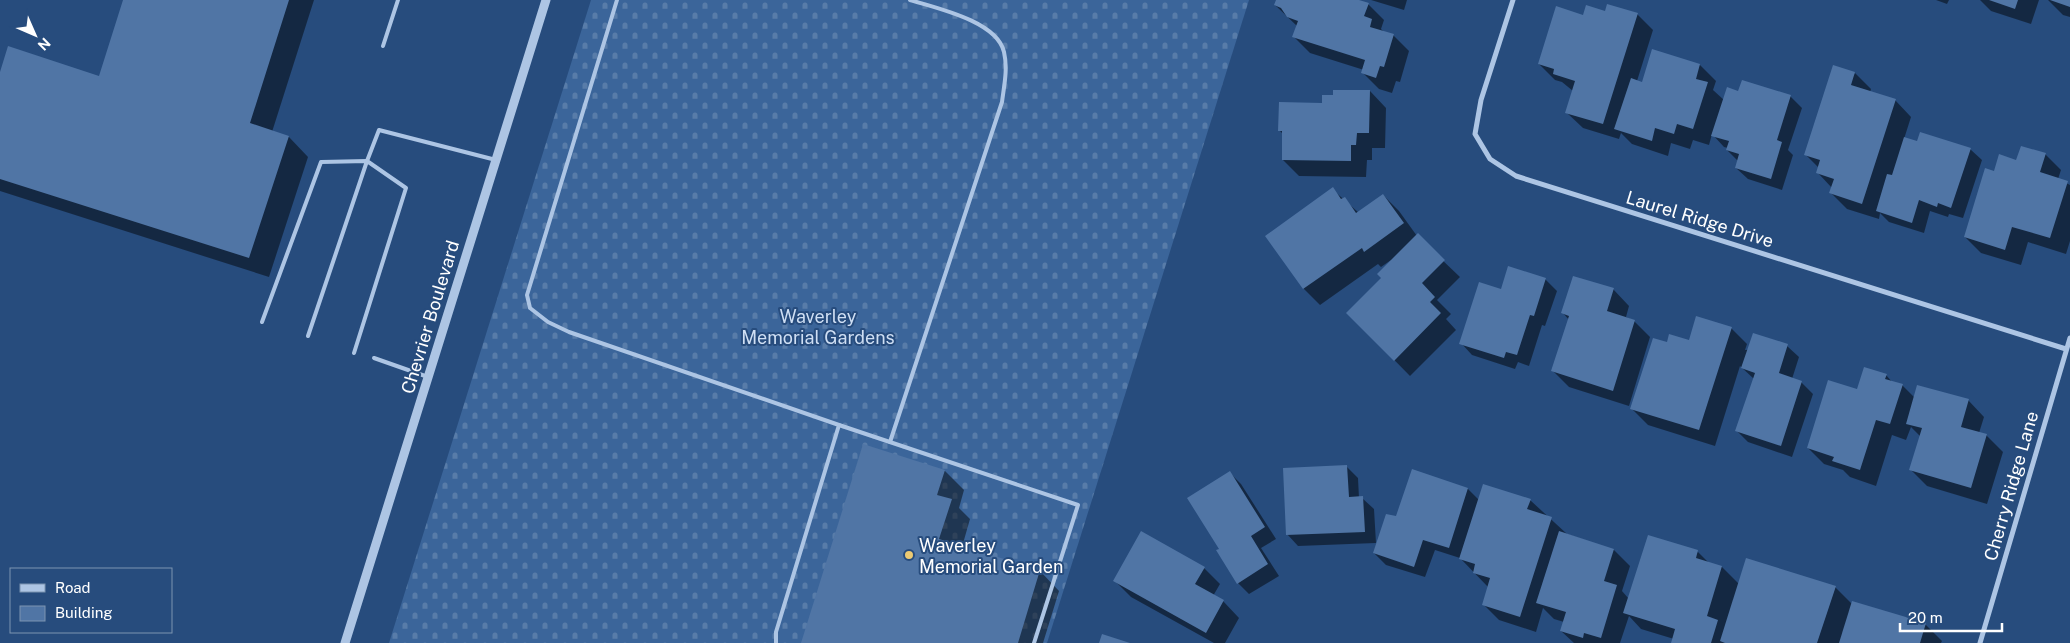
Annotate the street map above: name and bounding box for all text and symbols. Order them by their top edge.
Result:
north arrow [10,10,60,60]
text: N [35,35,54,54]
street label: Laurel Ridge Drive [1624,187,1776,251]
street label: Chevrier Boulevard [397,238,463,396]
park label: Waverley Memorial Gardens [741,306,895,348]
street label: Cherry Ridge Lane [1980,409,2042,563]
place label: Waverley Memorial Garden [919,535,1063,577]
marker: Waverley Memorial Garden [903,549,915,561]
legend [10,568,172,633]
text: Road [55,579,91,596]
scale bar [1900,600,2002,632]
text: Building [55,604,113,621]
text: 20 m [1908,609,1943,626]

